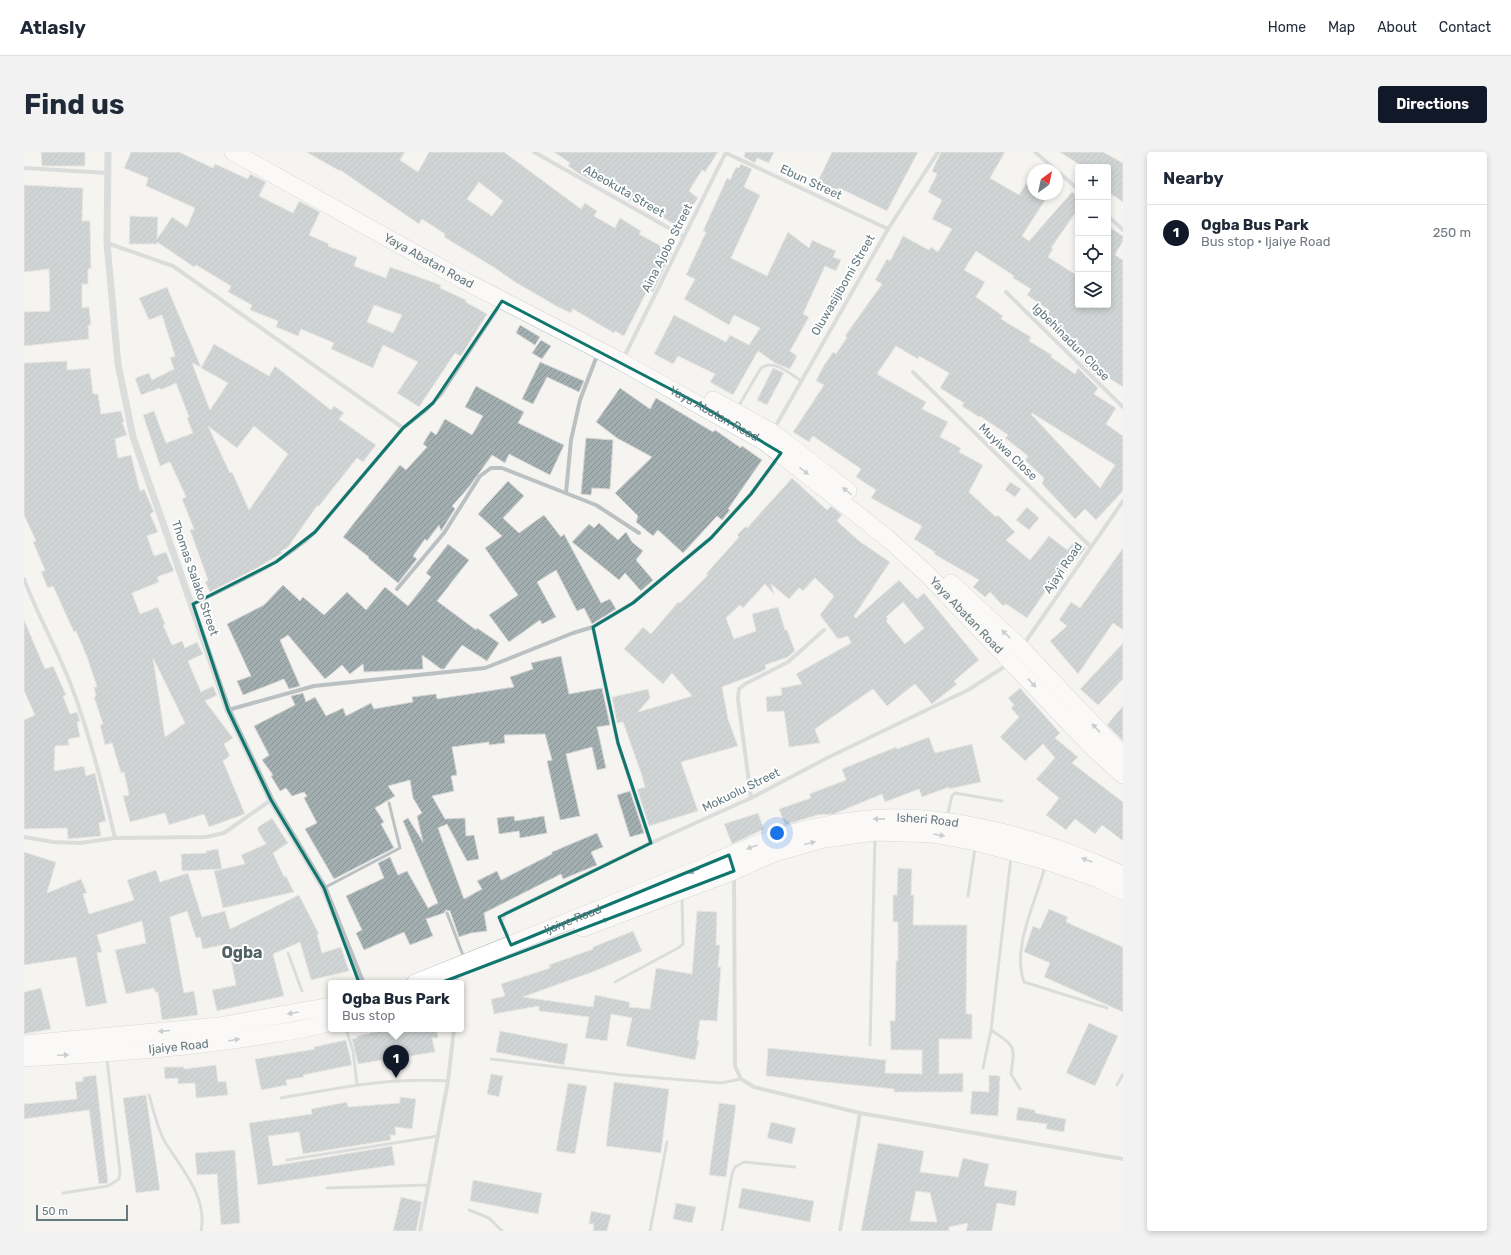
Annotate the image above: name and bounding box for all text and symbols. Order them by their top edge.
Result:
text: Atlasly [20,16,86,39]
text: Home [1268,19,1306,36]
text: Map [1328,19,1355,36]
text: About [1377,19,1417,36]
text: Contact [1439,19,1491,36]
button: Directions [1378,86,1487,123]
text: Find us [24,88,124,121]
street label: Abeokuta Street [581,162,667,220]
street label: Ebun Street [778,162,844,203]
north arrow [1027,164,1063,200]
map controls [1075,164,1111,308]
button: + [1075,164,1111,200]
text: Nearby [1163,168,1224,188]
button: − [1075,200,1111,236]
street label: Aina Ajobo Street [639,201,695,295]
text: Ogba Bus Park [1201,216,1309,234]
text: 1 [1173,225,1179,240]
text: 250 m [1433,225,1471,240]
street label: Yaya Abatan Road [381,230,476,291]
street label: Oluwasijibomi Street [808,232,878,338]
text: Bus stop · Ijaiye Road [1201,234,1330,249]
button: locate [1075,236,1111,272]
button: layers [1075,272,1111,308]
street label: Igbehinadun Close [1029,300,1113,384]
street label: Yaya Abatan Road [667,383,762,444]
street label: Muyiwa Close [976,421,1040,484]
one-way arrow [798,467,809,476]
one-way arrow [842,487,853,495]
street label: Thomas Salako Street [169,518,221,638]
street label: Ajayi Road [1041,540,1085,596]
street label: Yaya Abatan Road [927,574,1006,656]
one-way arrow [1001,629,1011,639]
one-way arrow [1028,677,1037,688]
one-way arrow [1092,724,1101,733]
street label: Mokuolu Street [700,765,782,815]
street label: Isheri Road [896,811,960,830]
one-way arrow [872,816,885,822]
your location [767,823,787,843]
one-way arrow [932,832,945,838]
one-way arrow [804,840,816,846]
one-way arrow [746,844,758,850]
one-way arrow [1081,857,1093,863]
one-way arrow [687,869,699,875]
street label: Ijaiye Road [542,902,603,937]
one-way arrow [598,917,610,923]
district label: Ogba [221,943,263,962]
popup [328,980,464,1032]
text: Ogba Bus Park [342,990,450,1008]
text: Bus stop [342,1008,395,1023]
one-way arrow [287,1011,299,1017]
one-way arrow [158,1028,170,1035]
street label: Ijaiye Road [148,1036,209,1056]
one-way arrow [228,1037,240,1043]
pin: 1 [383,1045,409,1078]
one-way arrow [57,1052,69,1059]
scale bar [36,1203,128,1222]
text: 50 m [42,1205,68,1218]

